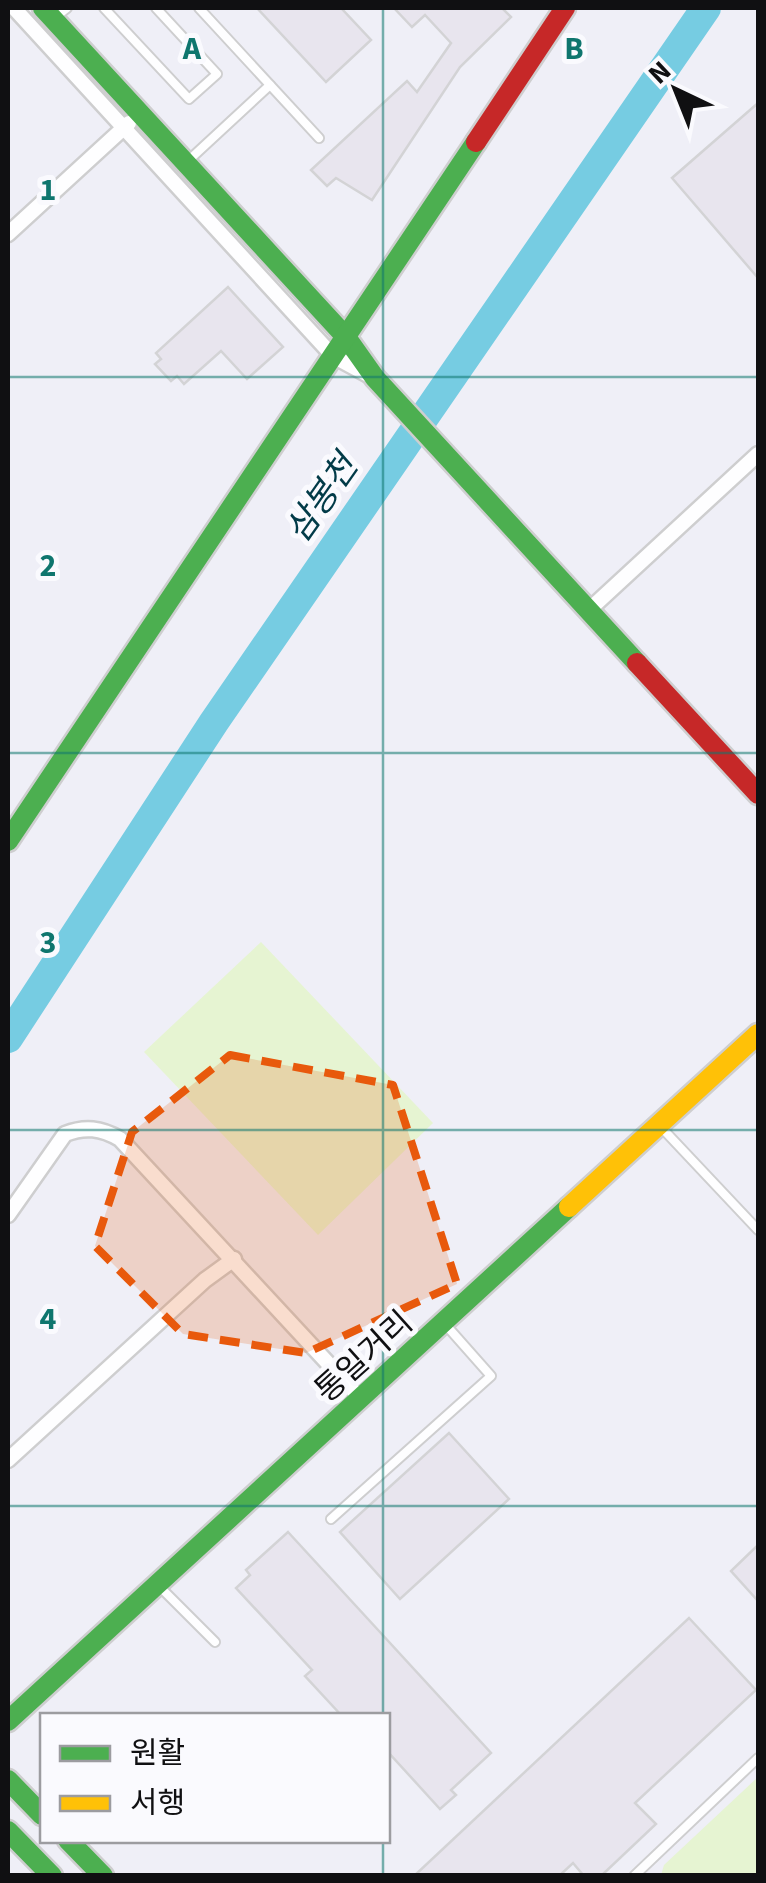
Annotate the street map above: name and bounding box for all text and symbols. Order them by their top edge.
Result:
text: A [182,26,202,72]
text: B [564,26,584,72]
north arrow [626,40,726,140]
text: N [639,51,680,93]
text: 1 [40,167,56,213]
water label: 삼봉천 [274,442,372,553]
text: 2 [40,543,56,589]
text: 3 [40,920,56,966]
text: 4 [40,1296,57,1342]
street label: 통일거리 [305,1301,423,1413]
legend [40,1713,390,1843]
text: 원활 [130,1732,185,1775]
text: 서행 [130,1782,185,1825]

